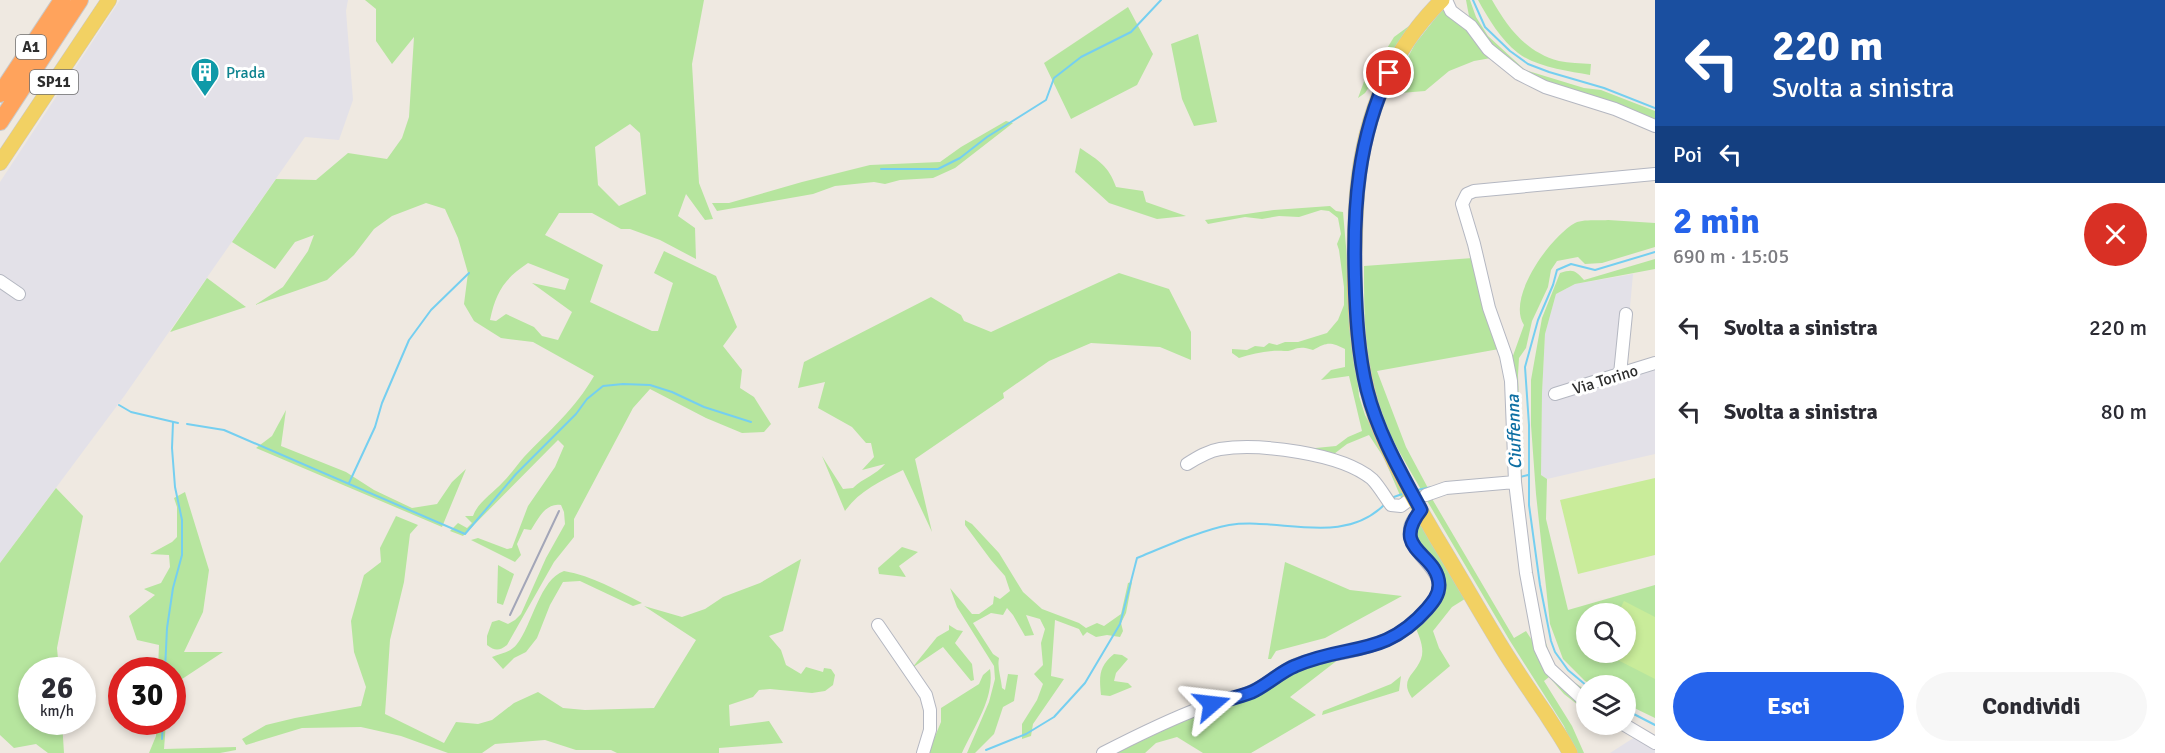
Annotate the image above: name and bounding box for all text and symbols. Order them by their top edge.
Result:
text: 220 m [1772,21,1883,72]
icon: left [1673,24,1751,102]
road number: A1 [16,35,46,59]
pin [1363,47,1414,98]
building icon: Prada [189,56,221,98]
icon: arrive [1372,56,1405,89]
place label: Prada [226,63,265,83]
road number: SP11 [30,70,78,94]
text: Svolta a sinistra [1772,72,1955,105]
icon: left [1714,138,1747,171]
text: Poi [1673,141,1702,168]
text: 2 min [1673,199,1760,244]
button: close [2084,203,2147,266]
text: 690 m · 15:05 [1673,244,1789,269]
icon: left [1673,311,1706,344]
text: Svolta a sinistra [1724,314,1878,341]
text: 220 m [2089,314,2147,341]
street label: Via Torino [1570,361,1641,399]
water label: Ciuffenna [1502,393,1526,470]
icon: left [1673,395,1706,428]
text: Svolta a sinistra [1724,398,1878,425]
text: 80 m [2101,398,2147,425]
map controls [1576,603,1636,735]
button: search [1576,603,1636,663]
speed limit sign: 30 [108,657,186,735]
text: 26 [41,670,73,707]
position arrow [1180,672,1244,736]
button: Esci [1673,672,1904,741]
button: Condividi [1916,672,2147,741]
button: layers [1576,675,1636,735]
text: km/h [40,702,74,720]

